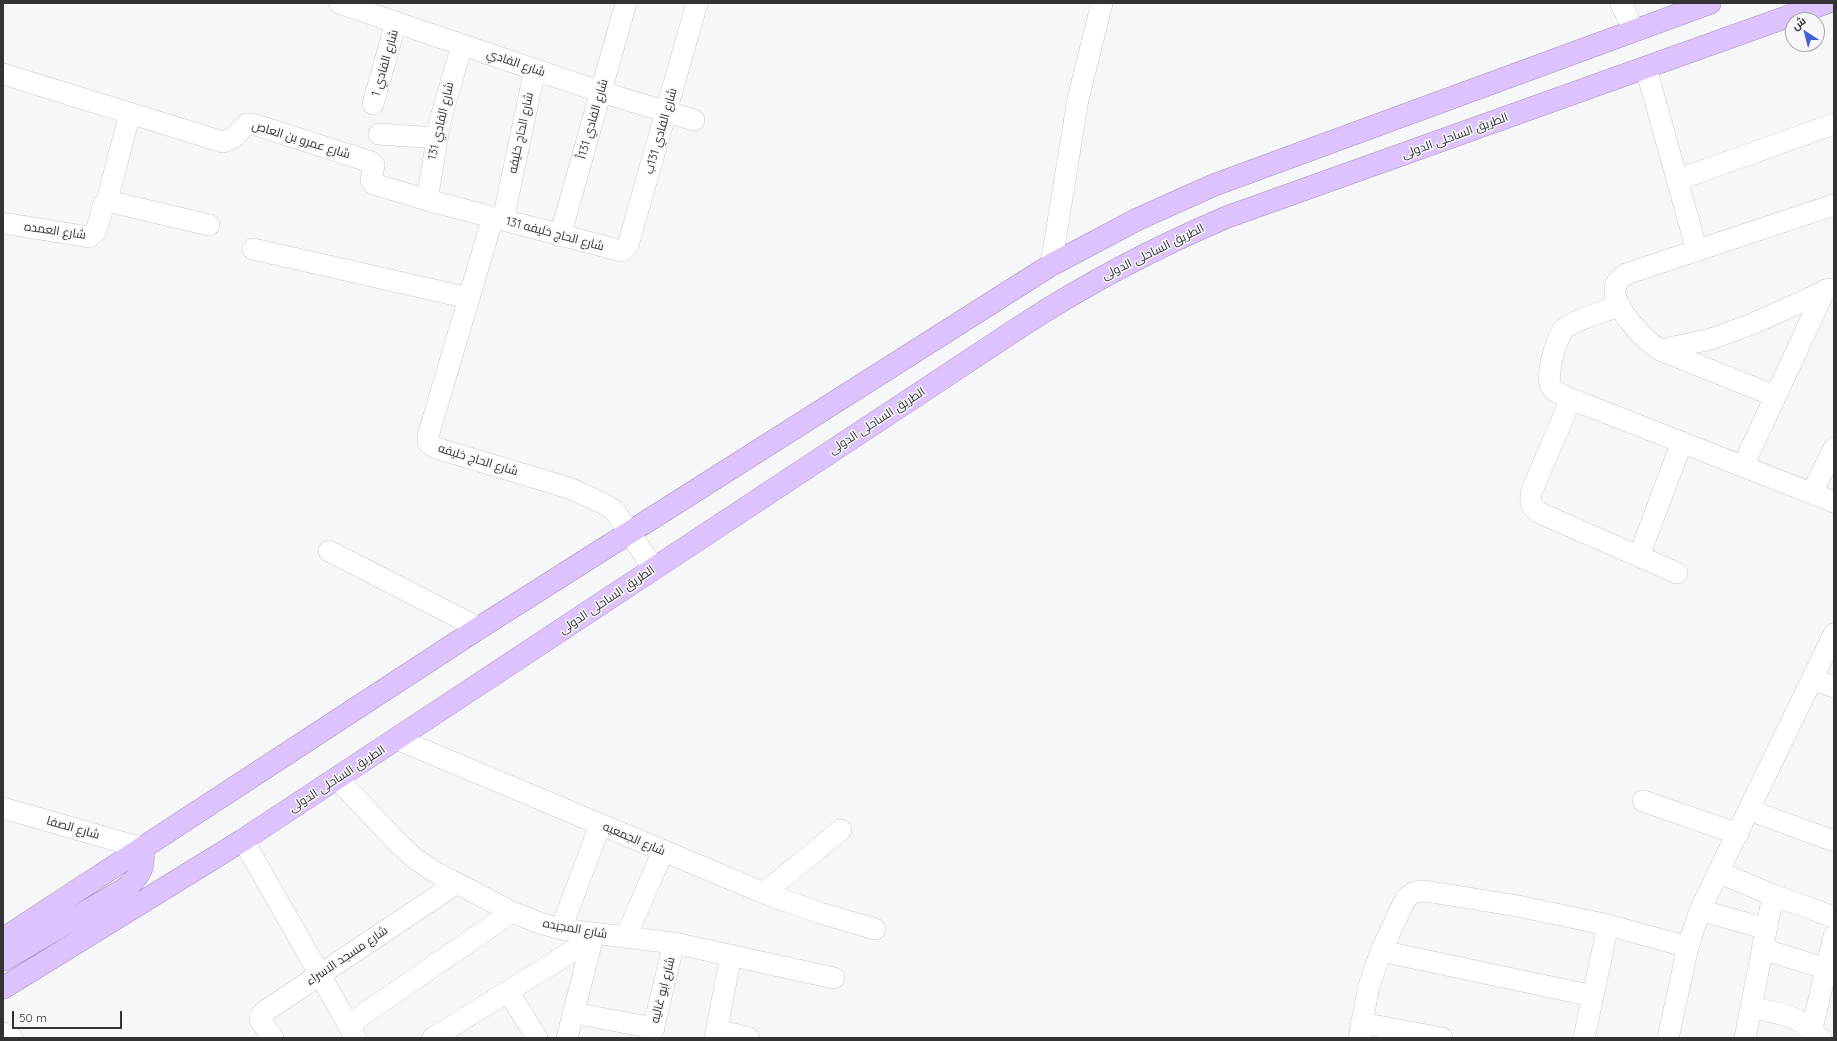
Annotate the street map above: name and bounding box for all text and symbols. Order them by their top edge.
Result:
north arrow [1785,12,1825,52]
text: ش [1789,13,1808,33]
street label: شارع الفادي 1 [369,28,401,98]
street label: شارع الفادي [485,46,547,80]
street label: شارع الفادي 131أ [575,77,611,161]
street label: شارع الفادي 131 [425,81,457,161]
street label: شارع الفادي 131ب [642,86,680,176]
street label: شارع الحاج خليفه [505,91,537,175]
street label: الطريق الساحلى الدولى [1400,110,1510,162]
street label: شارع عمرو بن العاص [250,118,352,162]
street label: شارع الحاج خليفه 131 [504,214,606,254]
street label: شارع العمده [23,220,87,242]
street label: الطريق الساحلى الدولى [1100,221,1206,283]
street label: الطريق الساحلى الدولى [826,384,928,458]
street label: شارع الحاج خليفه [436,441,520,479]
street label: الطريق الساحلى الدولى [557,563,657,637]
street label: الطريق الساحلى الدولى [286,742,388,816]
street label: شارع الصفا [45,814,101,842]
street label: شارع الجمعيه [601,819,667,859]
street label: شارع المجيده [542,916,608,942]
street label: شارع مسجد الاسراء [303,923,391,989]
street label: شارع ابو غاليه [648,955,678,1025]
scale bar [14,1003,124,1029]
text: 50 m [19,1010,47,1025]

